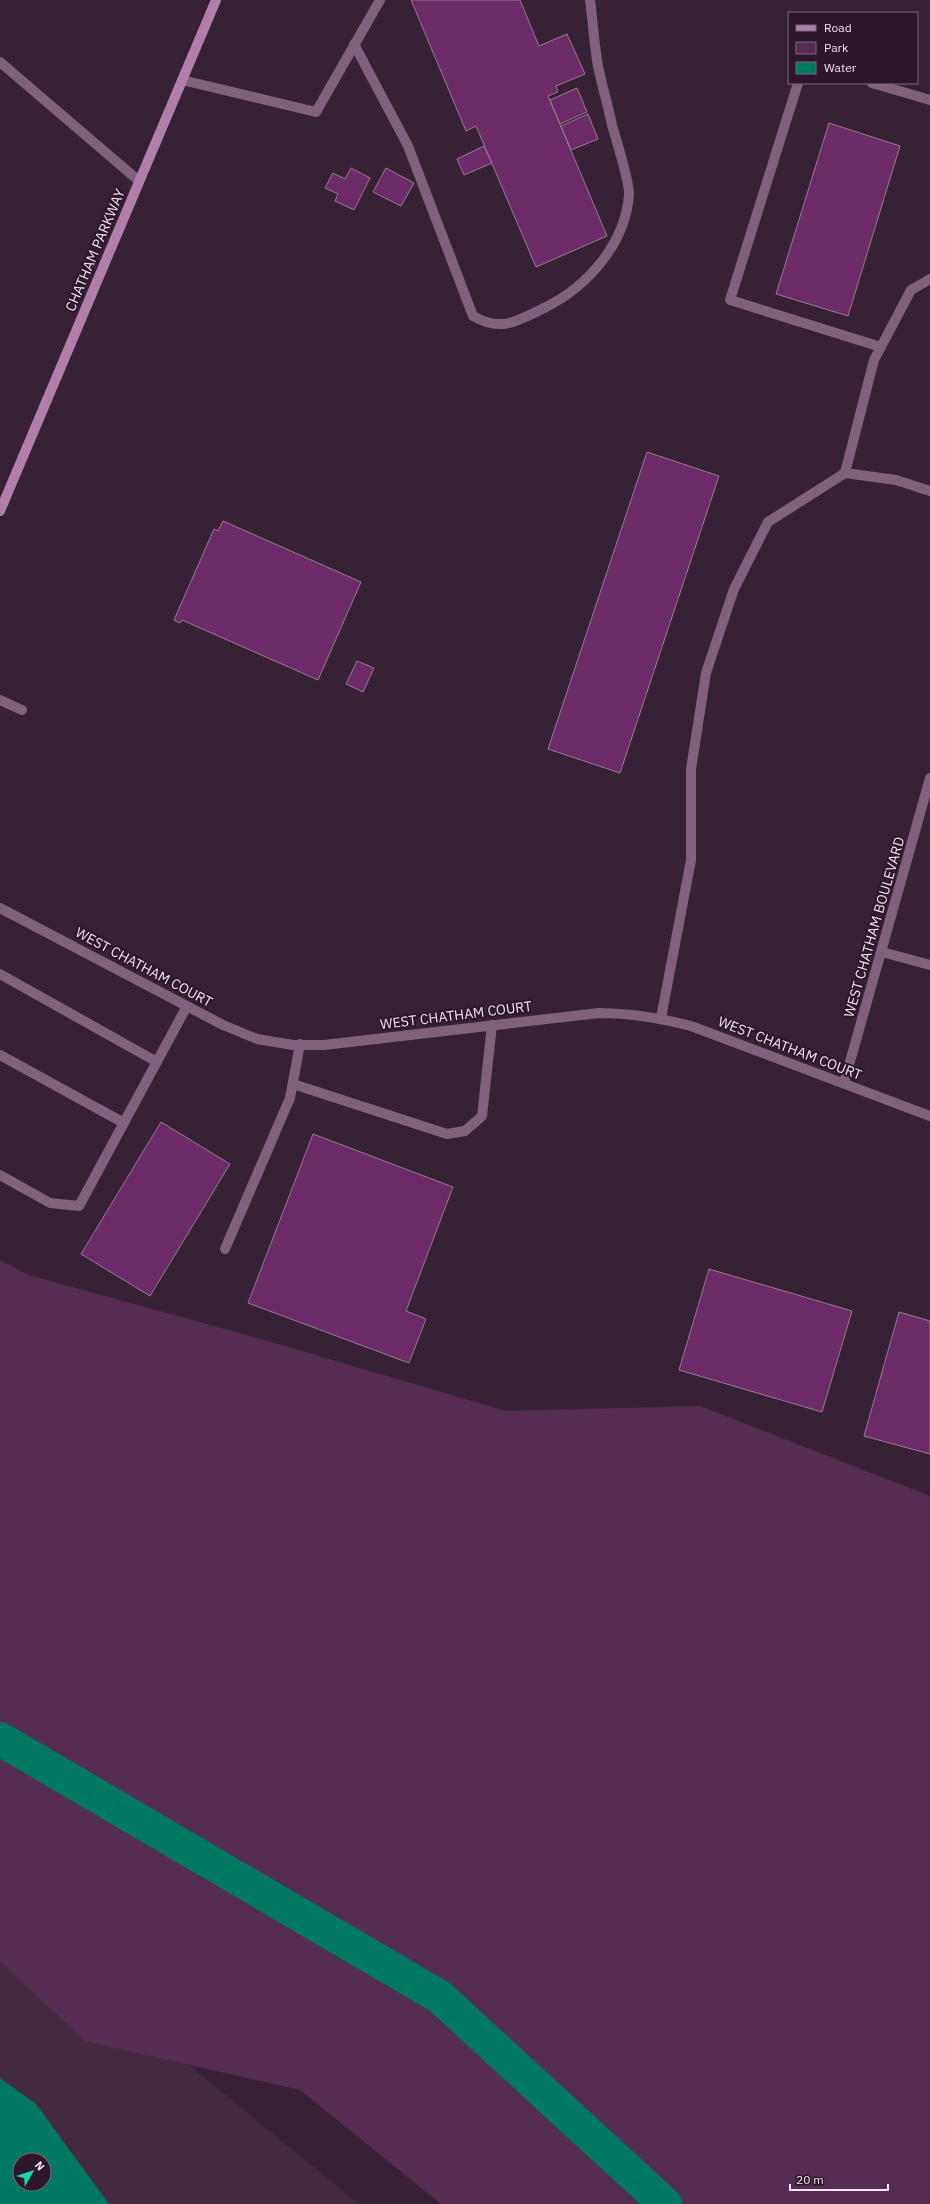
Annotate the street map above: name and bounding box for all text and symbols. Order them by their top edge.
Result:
legend [788,12,918,84]
text: Road [824,20,852,35]
text: Park [824,40,849,55]
text: Water [824,60,857,75]
street label: CHATHAM PARKWAY [61,185,129,314]
street label: WEST CHATHAM BOULEVARD [840,835,908,1019]
street label: WEST CHATHAM COURT [72,923,216,1011]
street label: WEST CHATHAM COURT [379,997,533,1033]
street label: WEST CHATHAM COURT [716,1012,864,1084]
north arrow [12,2152,52,2192]
text: N [32,2158,48,2173]
scale bar [790,2166,888,2192]
text: 20 m [796,2172,824,2187]

